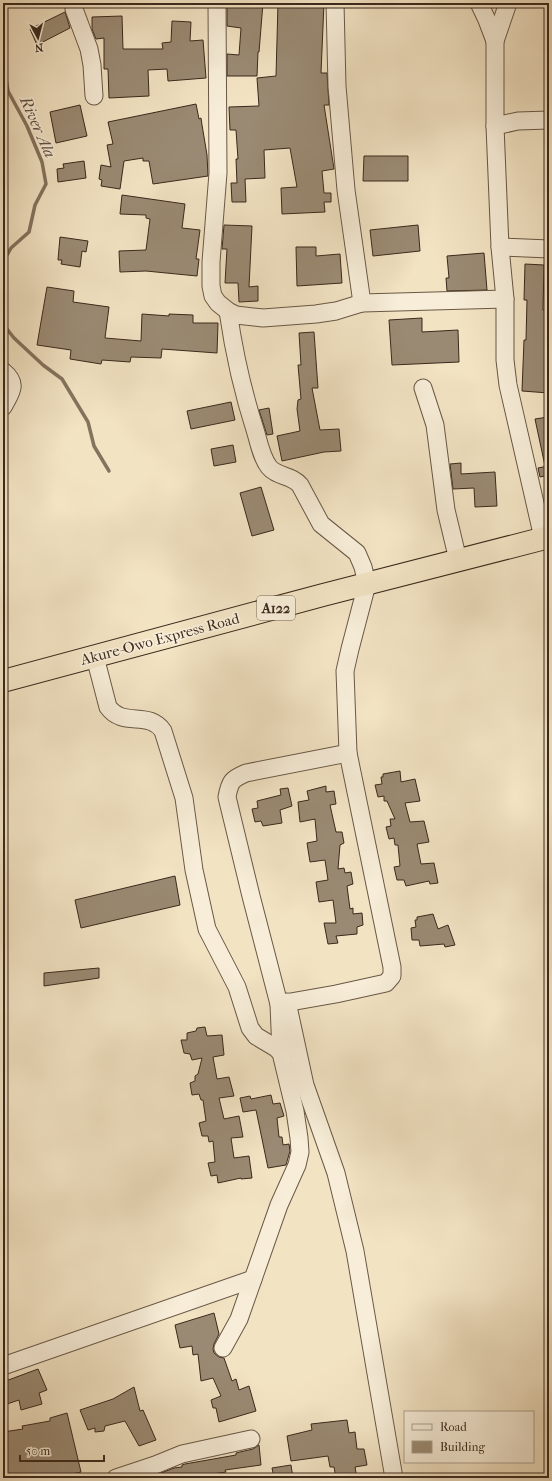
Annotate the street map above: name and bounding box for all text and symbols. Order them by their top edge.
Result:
north arrow [18,18,58,58]
text: N [34,40,44,54]
water label: River Ala [16,92,60,161]
road number: A122 [257,596,295,620]
street label: Akure-Owo Express Road [78,609,242,669]
legend [404,1411,534,1463]
text: Road [440,1420,467,1434]
scale bar [20,1437,104,1463]
text: Building [440,1440,485,1454]
text: 50 m [26,1444,50,1458]

